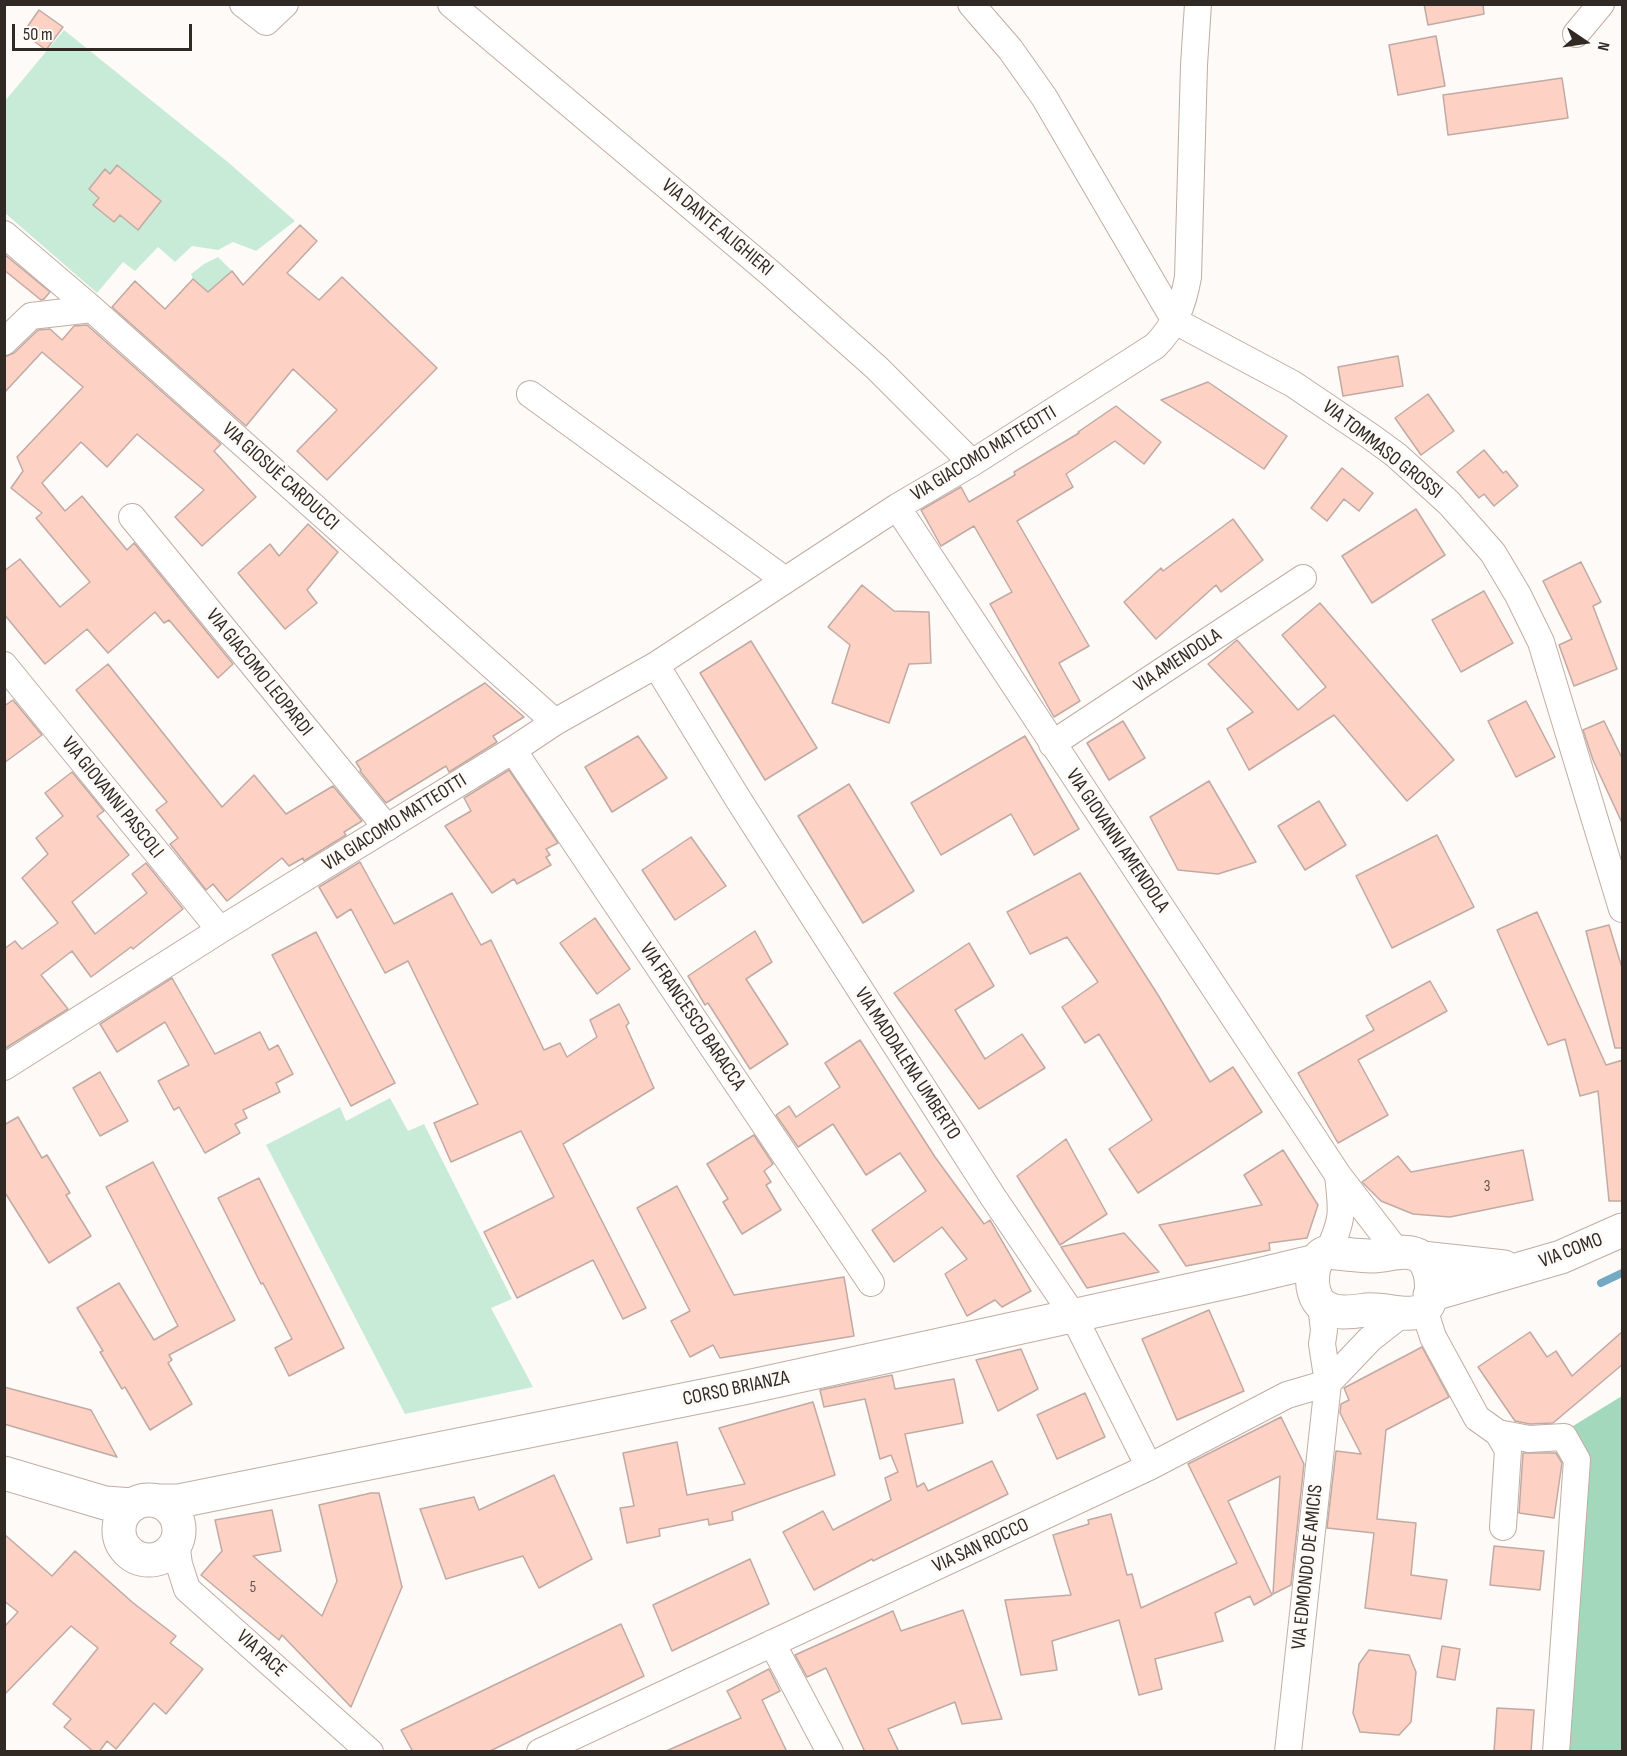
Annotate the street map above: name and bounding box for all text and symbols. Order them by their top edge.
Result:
scale bar [15,12,195,50]
north arrow [1555,12,1615,72]
text: 50 m [23,24,53,45]
text: N [1593,40,1613,52]
street label: VIA DANTE ALIGHIERI [656,174,778,282]
street label: VIA TOMMASO GROSSI [1317,396,1447,504]
street label: VIA GIACOMO MATTEOTTI [907,401,1061,507]
street label: VIA GIOSUÈ CARDUCCI [217,418,343,536]
street label: VIA GIACOMO LEOPARDI [200,605,318,741]
street label: VIA AMENDOLA [1130,624,1226,698]
street label: VIA GIOVANNI PASCOLI [56,733,168,863]
street label: VIA GIOVANNI AMENDOLA [1060,765,1174,917]
street label: VIA GIACOMO MATTEOTTI [319,769,471,877]
street label: VIA FRANCESCO BARACCA [634,939,750,1095]
street label: VIA MADDALENA UMBERTO [849,984,965,1144]
house number: 3 [1484,1177,1490,1197]
street label: VIA COMO [1536,1228,1606,1274]
street label: CORSO BRIANZA [681,1366,791,1412]
street label: VIA EDMONDO DE AMICIS [1287,1483,1329,1651]
street label: VIA SAN ROCCO [929,1513,1033,1579]
house number: 5 [250,1578,256,1598]
street label: VIA PACE [231,1625,291,1683]

